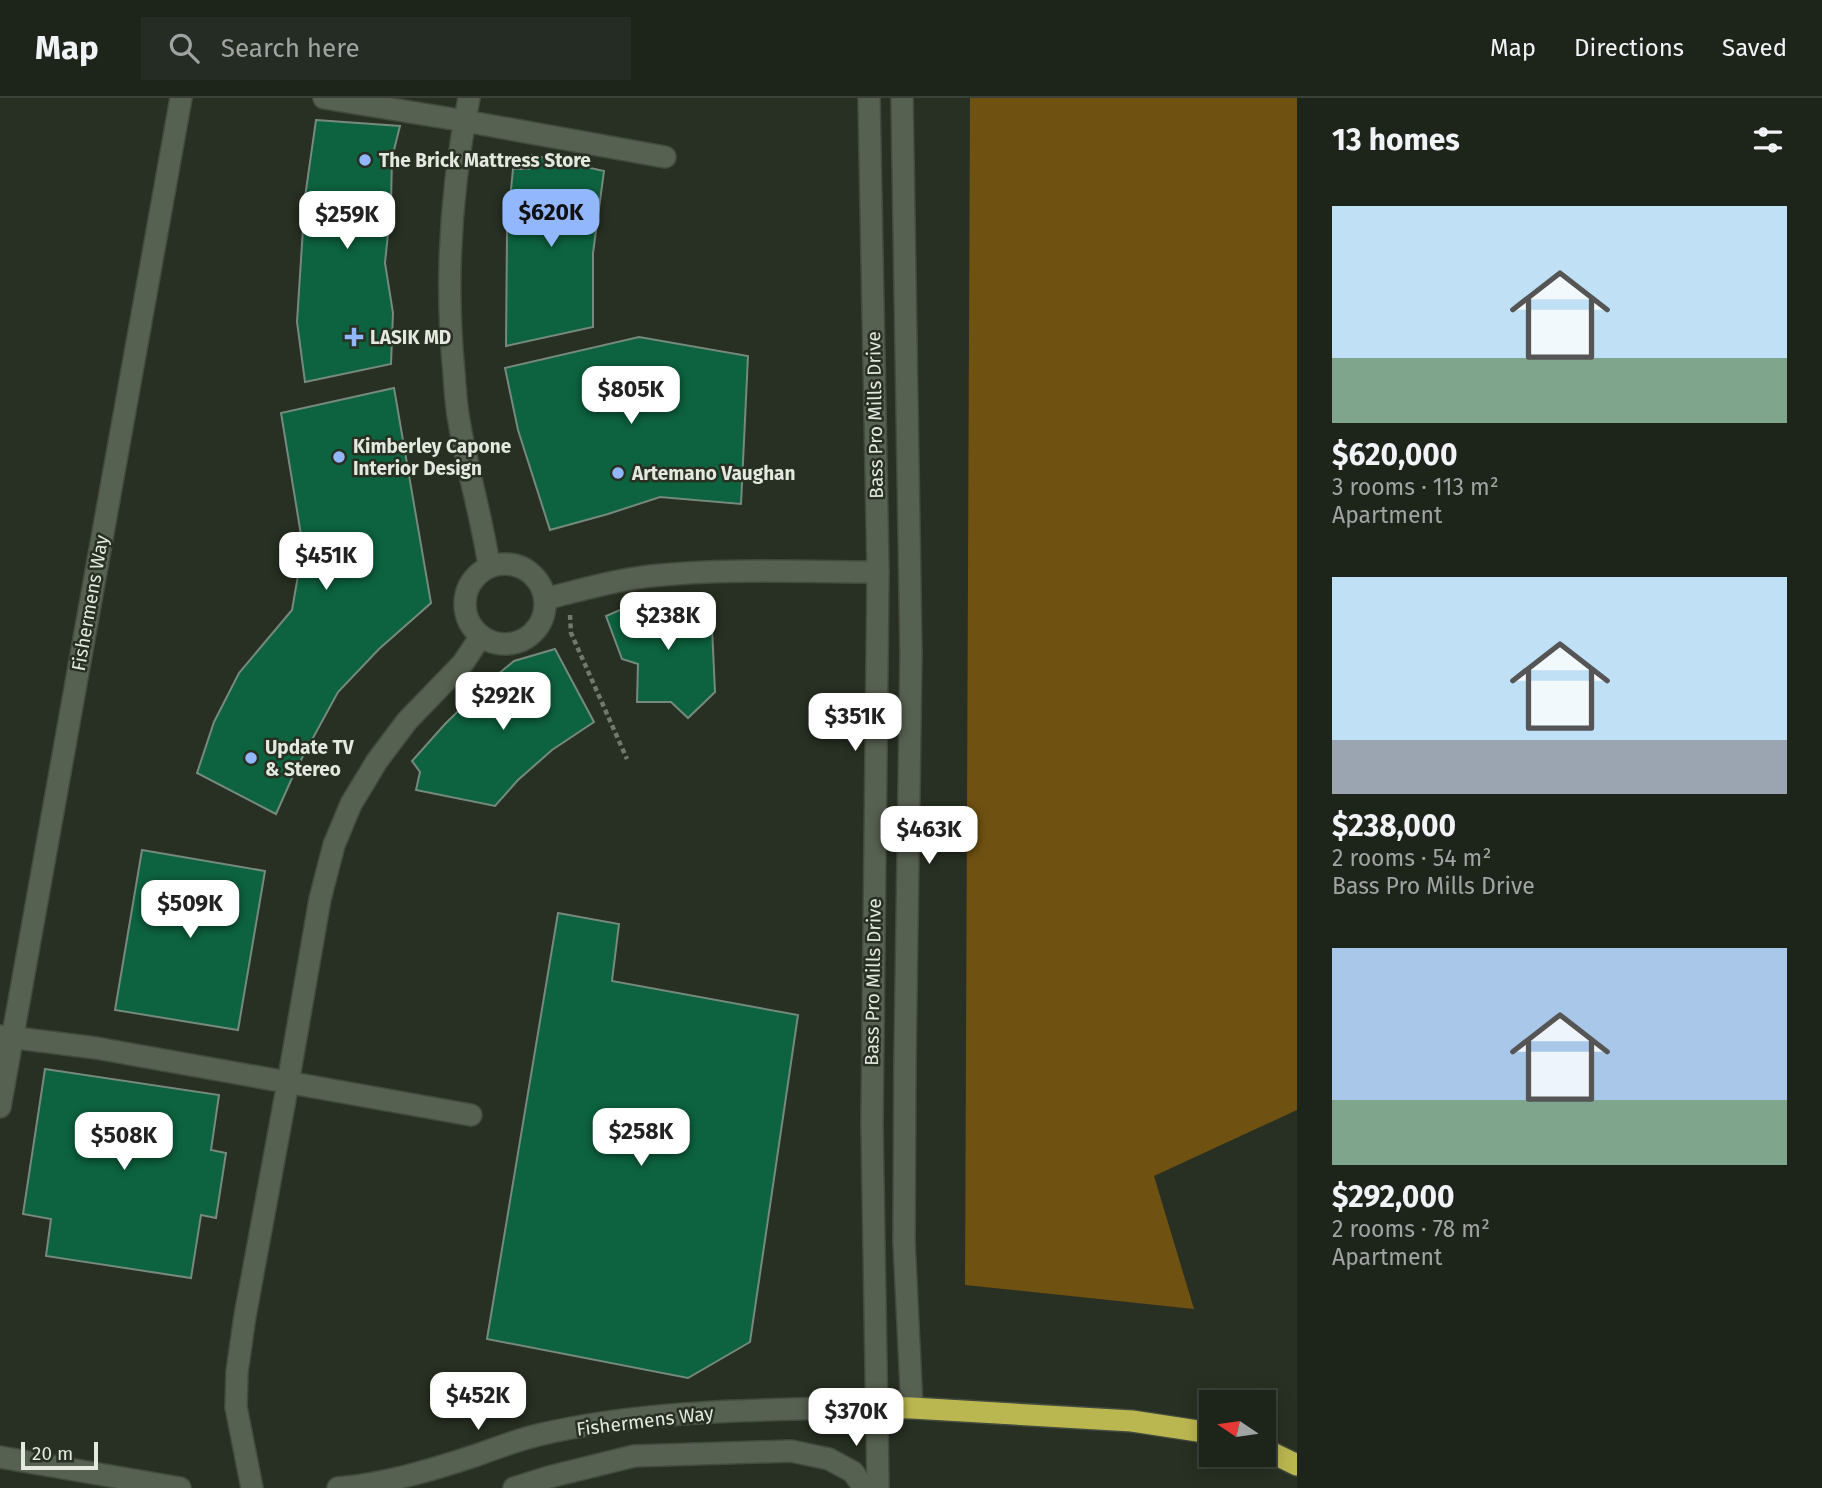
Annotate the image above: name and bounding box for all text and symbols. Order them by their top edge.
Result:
search box [141,17,631,80]
text: Map [35,28,99,68]
icon: search [165,29,203,67]
text: Search here [221,33,360,64]
text: Map [1490,34,1536,62]
text: Directions [1574,34,1684,62]
text: Saved [1722,34,1787,62]
icon: filters [1749,121,1787,159]
text: 13 homes [1332,122,1460,158]
place label: The Brick Mattress Store [379,149,591,172]
marker: The Brick Mattress Store [357,152,373,168]
pin: $620K [502,190,600,249]
pin: $259K [298,192,396,251]
text: $620K [518,198,584,226]
text: $259K [315,200,379,228]
icon: home [1497,252,1623,378]
place label: LASIK MD [370,326,451,349]
marker: LASIK MD [344,327,364,347]
street label: Bass Pro Mills Drive [862,331,888,499]
pin: $805K [582,366,680,426]
text: $805K [598,375,664,403]
place label: Kimberley Capone Interior Design [353,435,511,480]
text: $620,000 [1332,437,1457,473]
marker: Kimberley Capone Interior Design [331,449,347,465]
place label: Artemano Vaughan [631,462,796,485]
marker: Artemano Vaughan [610,465,626,481]
text: 3 rooms · 113 m² [1332,473,1499,501]
text: Apartment [1332,501,1442,529]
street label: Fishermens Way [67,532,113,673]
pin: $451K [277,532,375,592]
text: $451K [295,541,357,569]
pin: $238K [619,592,717,652]
text: $238K [636,601,700,629]
icon: home [1497,623,1623,749]
pin: $292K [454,672,552,732]
text: $292K [472,681,534,709]
pin: $351K [806,694,904,753]
text: $351K [825,702,885,730]
place label: Update TV & Stereo [265,736,355,781]
marker: Update TV & Stereo [243,750,259,766]
pin: $463K [880,806,978,866]
text: $238,000 [1332,808,1456,844]
text: $463K [897,815,961,843]
text: 2 rooms · 54 m² [1332,844,1491,872]
text: Bass Pro Mills Drive [1332,872,1535,900]
pin: $509K [141,880,239,940]
text: $509K [157,889,223,917]
street label: Bass Pro Mills Drive [860,898,886,1066]
icon: home [1497,994,1623,1120]
pin: $258K [592,1108,690,1168]
pin: $508K [75,1112,173,1172]
text: $258K [609,1117,673,1145]
text: $508K [91,1121,157,1149]
text: $292,000 [1332,1179,1455,1215]
text: 2 rooms · 78 m² [1332,1215,1490,1243]
text: Apartment [1332,1243,1442,1271]
pin: $452K [429,1372,527,1432]
text: $452K [446,1381,510,1409]
pin: $370K [807,1388,905,1448]
north arrow [1199,1390,1276,1466]
map controls [1199,1390,1276,1467]
text: $370K [825,1397,888,1425]
street label: Fishermens Way [575,1401,715,1441]
scale bar [21,1439,98,1471]
text: 20 m [32,1442,73,1465]

